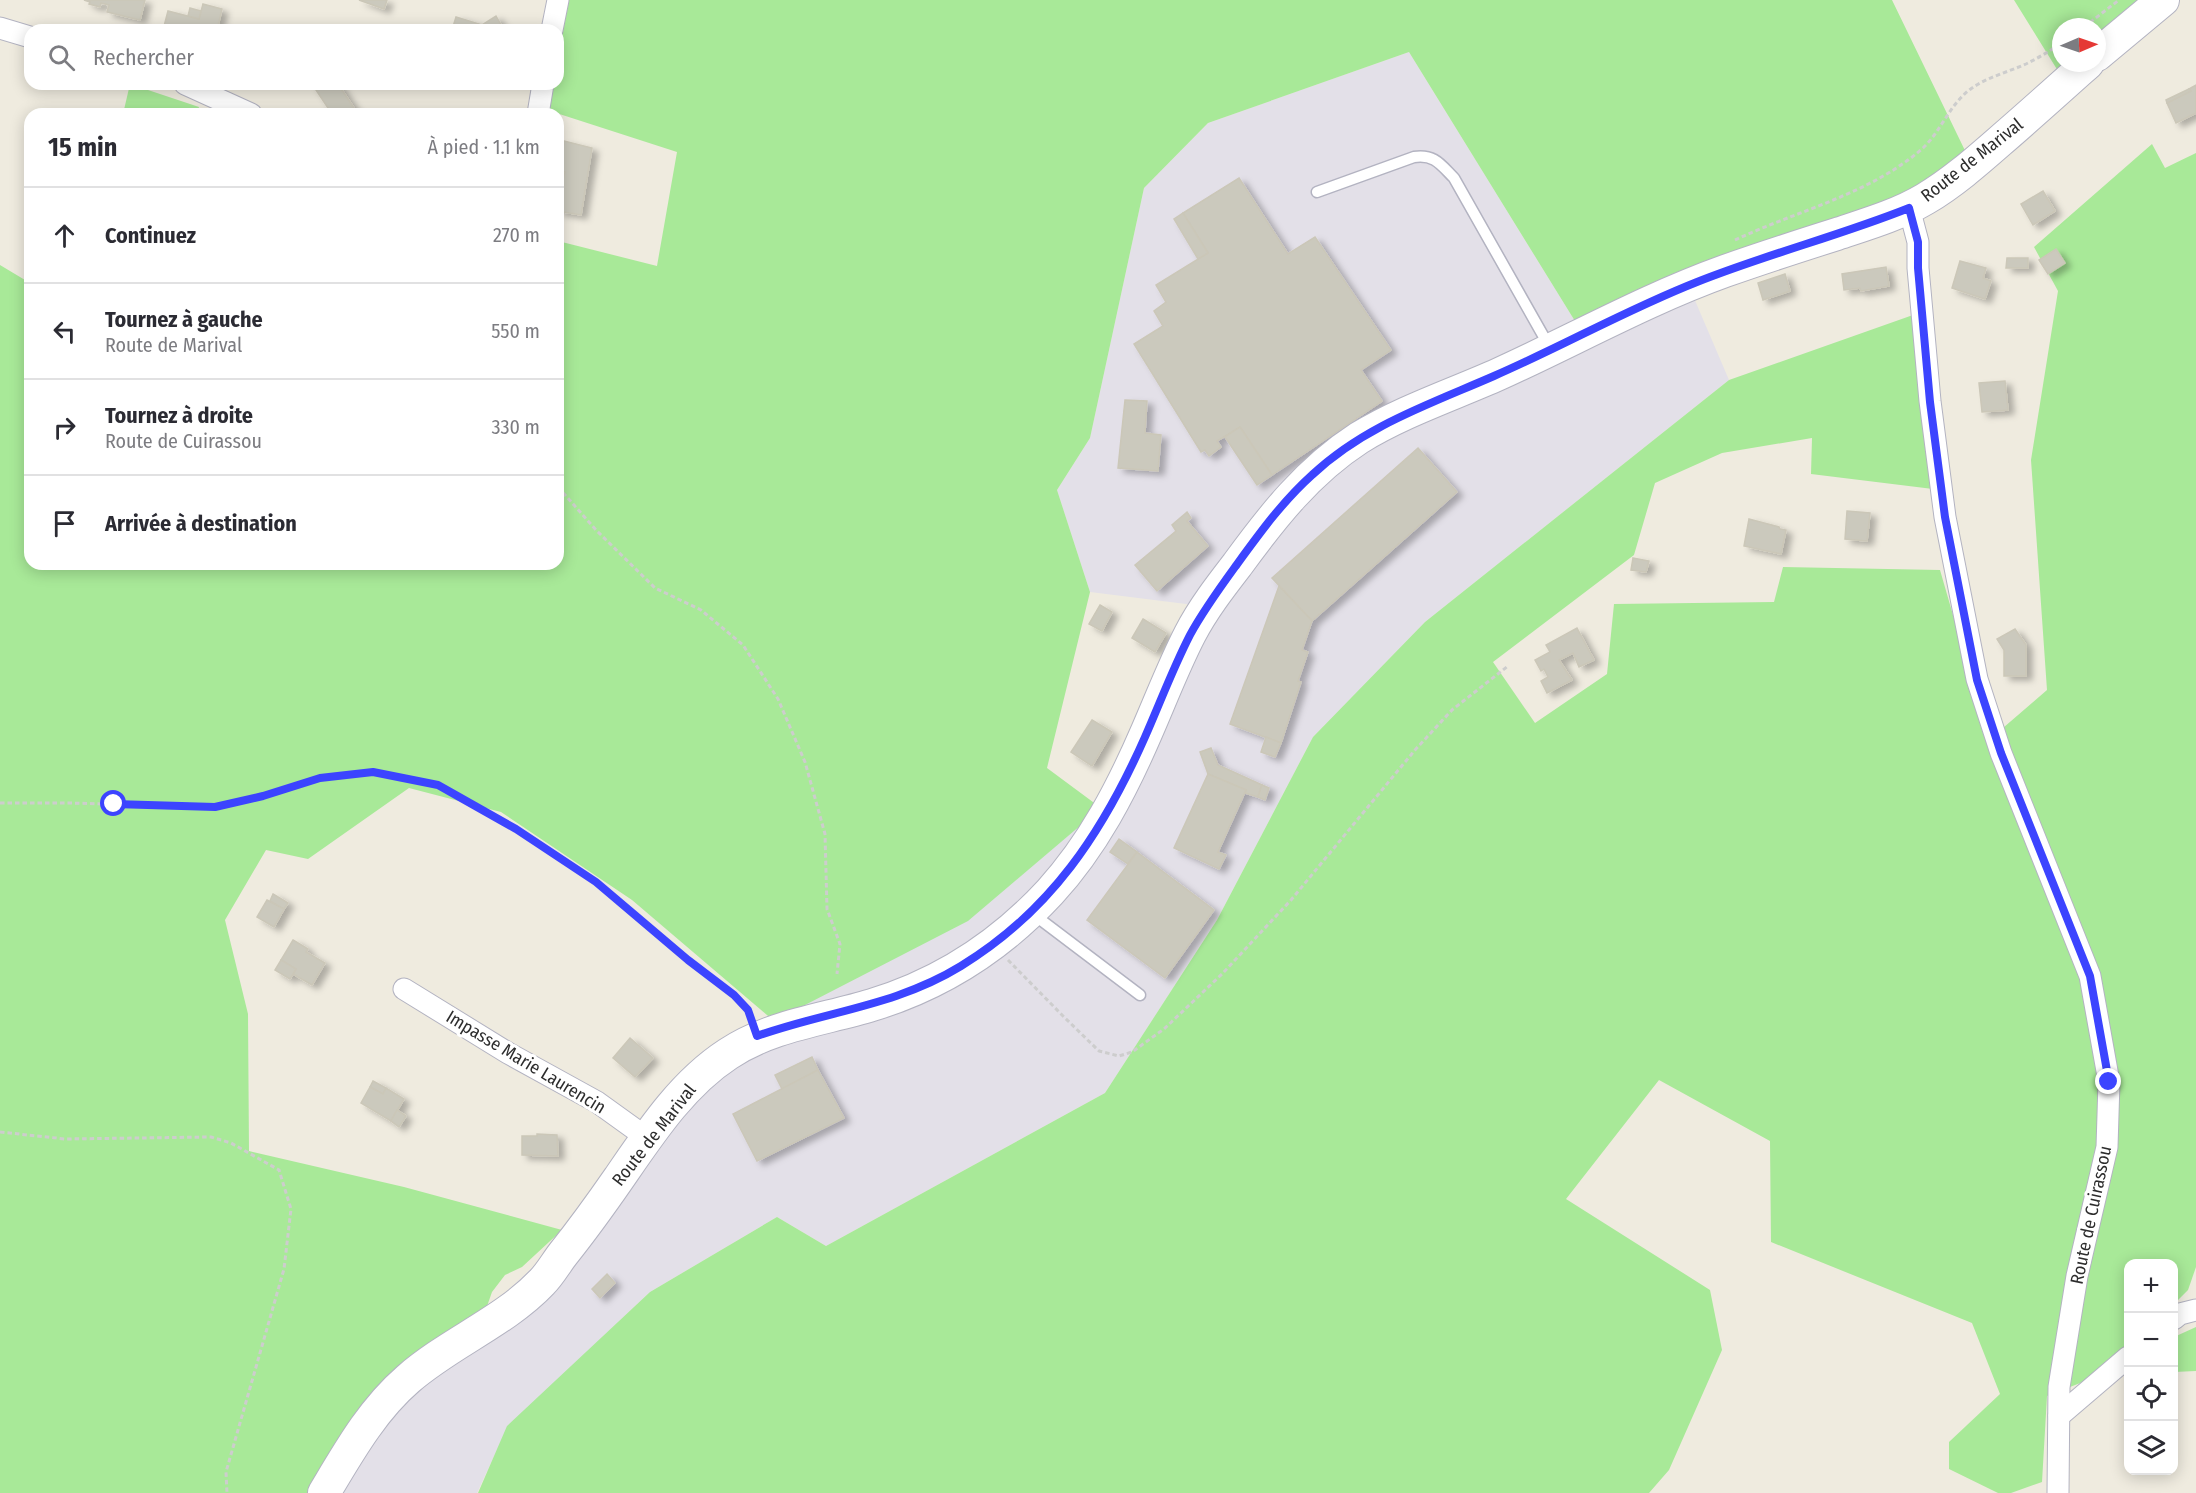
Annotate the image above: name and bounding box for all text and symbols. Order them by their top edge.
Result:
north arrow [2052,18,2106,72]
search box [24,24,564,90]
icon: search [45,41,78,74]
text: Rechercher [93,44,194,71]
street label: Route de Marival [1917,113,2028,207]
text: 15 min [48,132,117,163]
text: À pied · 1.1 km [428,135,540,159]
icon: ahead [48,219,81,252]
text: Continuez [105,222,196,249]
text: 270 m [493,223,540,247]
text: Tournez à gauche [105,306,263,333]
icon: left [48,315,81,348]
text: 550 m [491,319,540,343]
text: Route de Marival [105,333,242,357]
text: Tournez à droite [105,402,253,429]
icon: right [48,411,81,444]
text: 330 m [491,415,540,439]
text: Route de Cuirassou [105,429,262,453]
icon: arrive [48,507,81,540]
text: Arrivée à destination [105,510,297,537]
route start [100,790,126,816]
street label: Impasse Marie Laurencin [442,1006,610,1118]
route end [2095,1068,2121,1094]
street label: Route de Marival [607,1079,701,1190]
street label: Route de Cuirassou [2066,1144,2116,1286]
map controls [2124,1259,2178,1475]
button: + [2124,1259,2178,1313]
button: − [2124,1313,2178,1367]
button: locate [2124,1367,2178,1421]
button: layers [2124,1421,2178,1475]

